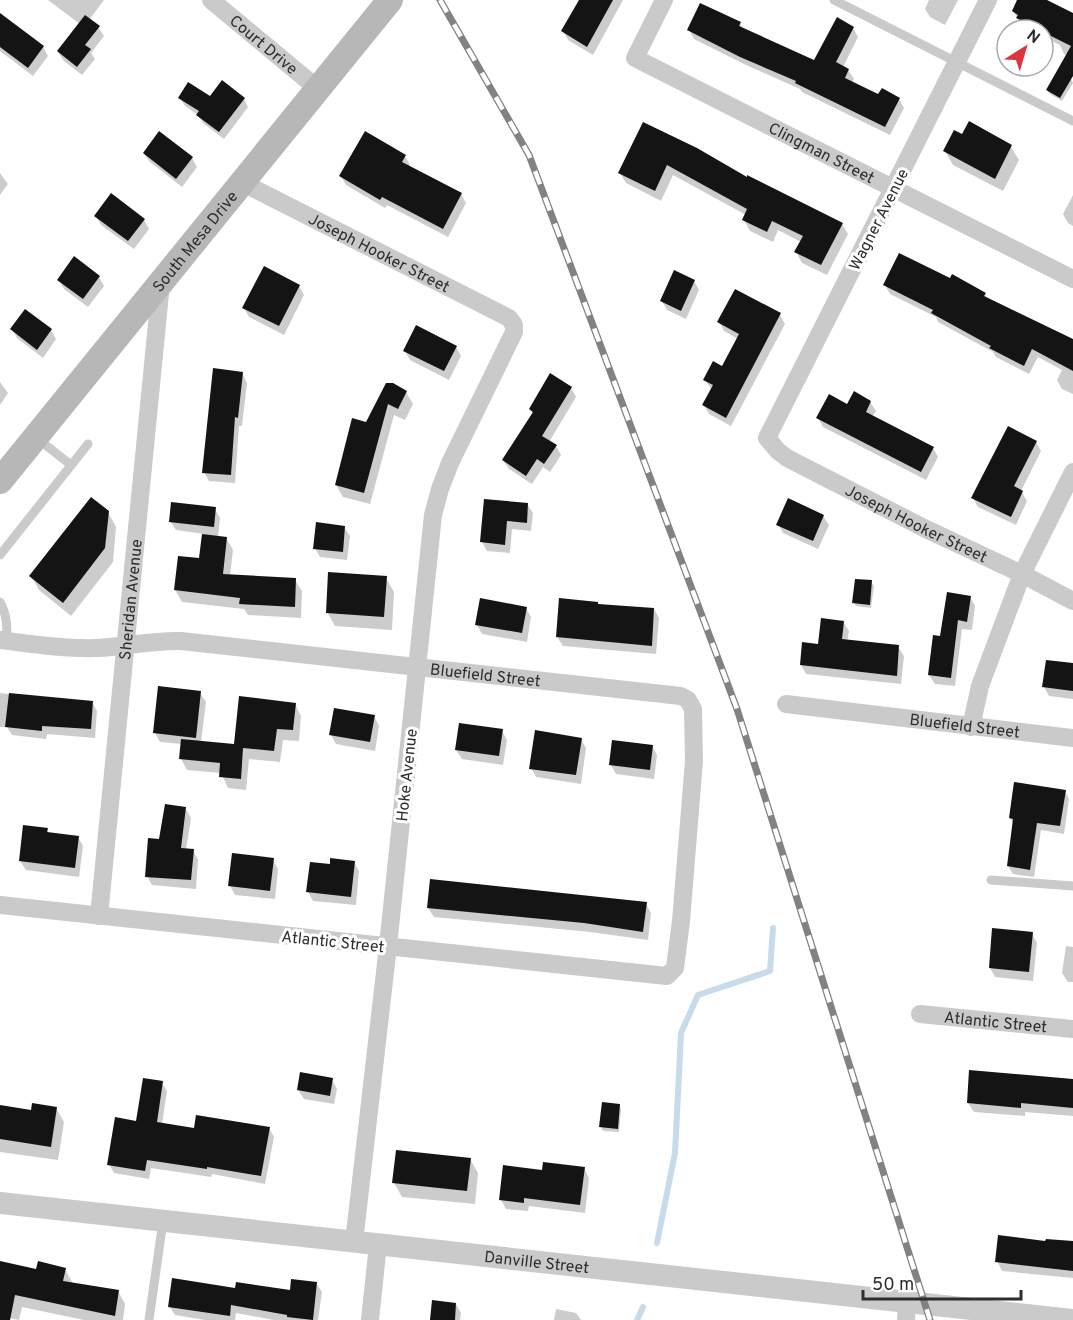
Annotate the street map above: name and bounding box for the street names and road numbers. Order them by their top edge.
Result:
street label: Court Drive [225,12,301,80]
street label: Clingman Street [764,119,877,189]
street label: Wagner Avenue [846,166,914,274]
street label: South Mesa Drive [149,188,243,297]
street label: Joseph Hooker Street [305,210,453,298]
street label: Joseph Hooker Street [841,481,990,568]
street label: Sheridan Avenue [116,538,148,661]
street label: Bluefield Street [429,660,541,692]
street label: Bluefield Street [908,711,1021,744]
street label: Hoke Avenue [393,728,423,823]
street label: Atlantic Street [280,928,385,958]
street label: Atlantic Street [943,1008,1048,1038]
street label: Danville Street [483,1248,590,1279]

